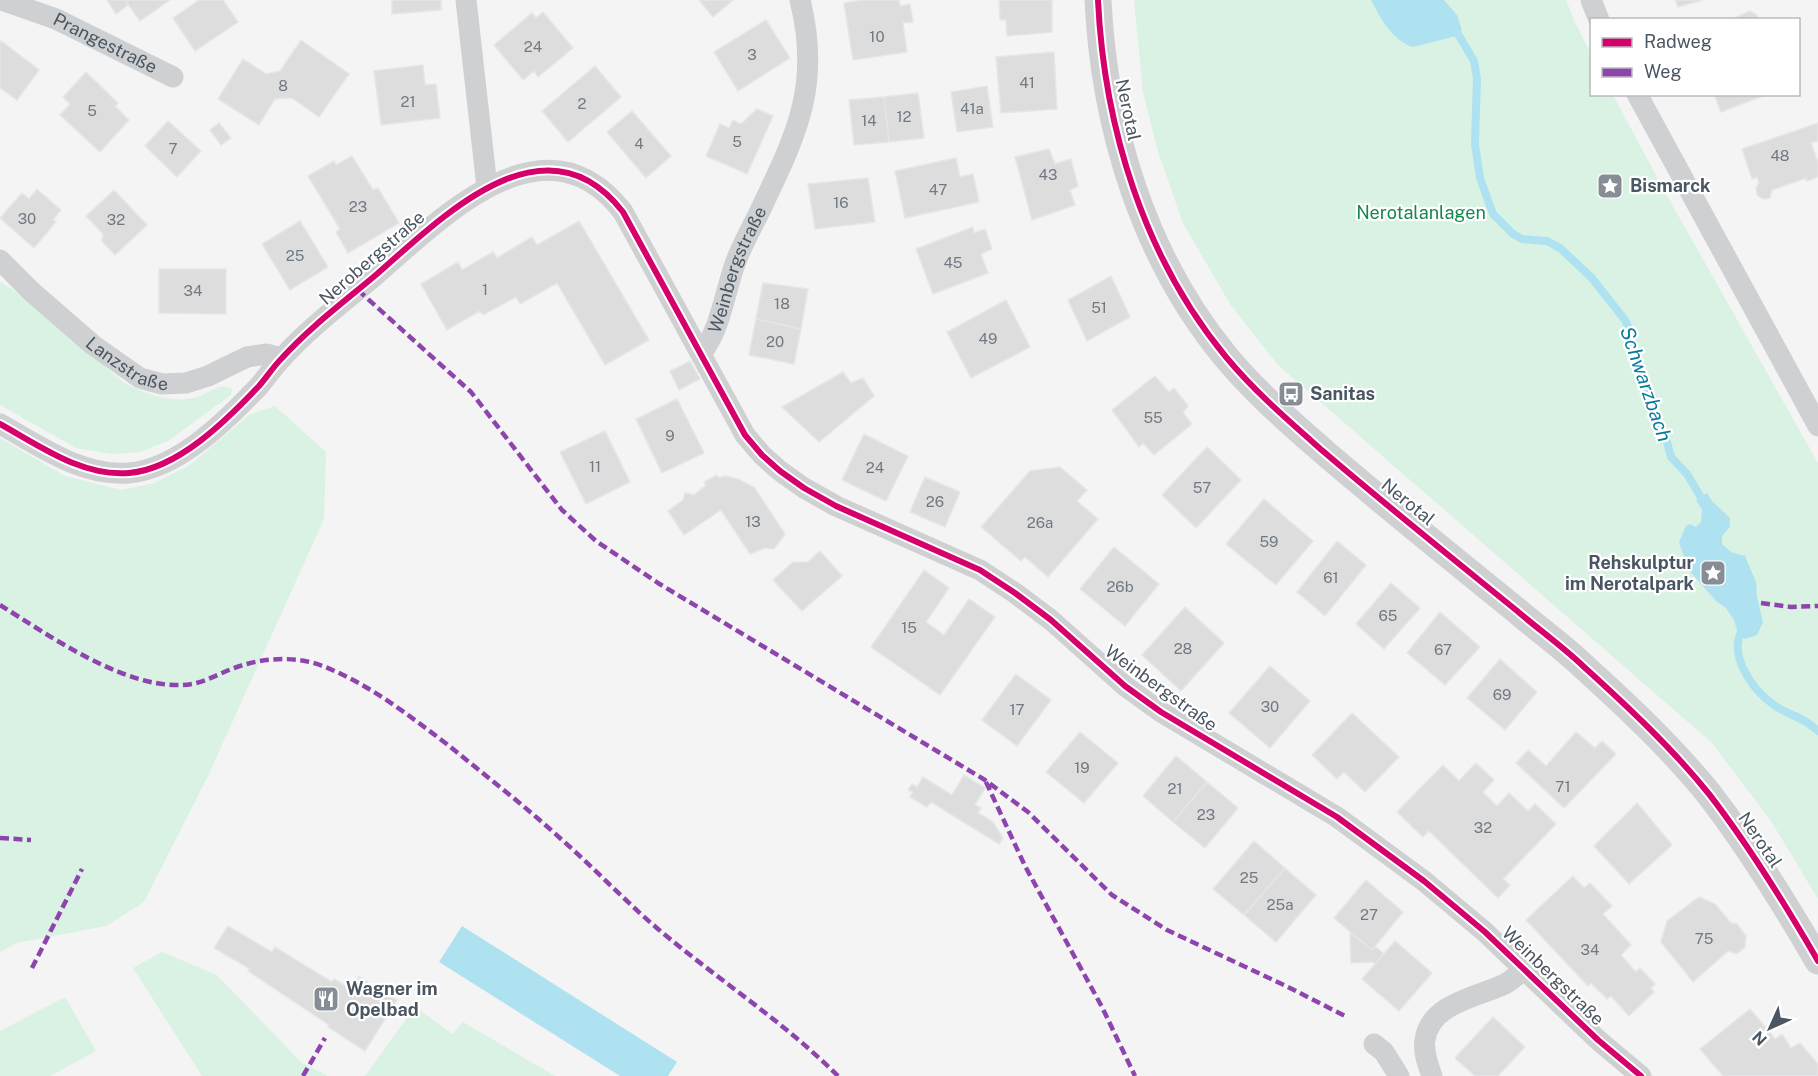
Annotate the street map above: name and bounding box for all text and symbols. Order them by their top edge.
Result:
street label: Prangestraße [50,8,161,77]
legend [1590,18,1800,96]
house number: 10 [869,28,885,45]
text: Radweg [1644,31,1712,52]
house number: 24 [524,38,542,55]
house number: 3 [747,46,757,63]
text: Weg [1644,61,1682,82]
house number: 41 [1019,74,1035,91]
house number: 8 [278,77,288,94]
street label: Nerotal [1112,77,1145,143]
house number: 21 [400,93,416,110]
house number: 2 [578,95,587,112]
house number: 41a [960,100,984,117]
house number: 5 [87,102,97,119]
house number: 12 [896,108,912,125]
house number: 14 [861,112,877,129]
house number: 5 [732,133,742,150]
house number: 4 [634,135,644,152]
house number: 7 [168,140,178,157]
house number: 48 [1770,147,1790,164]
house number: 43 [1039,166,1057,183]
place icon: Bismarck [1595,171,1625,201]
place label: Bismarck [1630,175,1711,196]
house number: 47 [929,181,947,198]
house number: 16 [833,194,849,211]
house number: 23 [349,198,367,215]
park label: Nerotalanlagen [1356,202,1486,223]
street label: Weinbergstraße [704,203,770,336]
street label: Nerobergstraße [315,206,429,309]
house number: 30 [18,210,36,227]
house number: 32 [107,211,125,228]
house number: 25 [286,247,304,264]
house number: 45 [944,254,962,271]
house number: 1 [482,281,488,298]
house number: 34 [184,282,202,299]
house number: 18 [774,295,790,312]
house number: 51 [1091,299,1107,316]
water label: Schwarzbach [1615,323,1677,445]
house number: 49 [979,330,997,347]
street label: Lanzstraße [82,333,168,394]
house number: 20 [766,333,784,350]
bus stop icon: Sanitas [1276,379,1306,409]
place label: Sanitas [1310,383,1375,404]
house number: 55 [1143,409,1163,426]
house number: 9 [665,427,675,444]
house number: 11 [589,458,601,475]
house number: 24 [866,459,884,476]
street label: Nerotal [1377,474,1439,529]
house number: 57 [1193,479,1211,496]
house number: 26 [926,493,944,510]
house number: 13 [745,513,761,530]
house number: 26a [1027,514,1053,531]
house number: 59 [1260,533,1278,550]
place label: Rehskulptur im Nerotalpark [1565,552,1695,594]
place icon: Rehskulptur im Nerotalpark [1698,558,1728,588]
house number: 61 [1323,569,1339,586]
house number: 26b [1106,578,1134,595]
house number: 65 [1379,607,1397,624]
house number: 15 [901,619,917,636]
street label: Weinbergstraße [1101,640,1221,735]
house number: 28 [1174,640,1192,657]
house number: 67 [1434,641,1452,658]
house number: 69 [1493,686,1511,703]
house number: 30 [1261,698,1279,715]
house number: 17 [1009,701,1025,718]
house number: 19 [1074,759,1090,776]
house number: 71 [1555,778,1571,795]
house number: 21 [1167,780,1183,797]
house number: 23 [1197,806,1215,823]
street label: Nerotal [1734,808,1787,872]
house number: 32 [1474,819,1492,836]
house number: 25 [1240,869,1258,886]
house number: 25a [1267,896,1293,913]
house number: 27 [1360,906,1378,923]
street label: Weinbergstraße [1498,922,1609,1030]
house number: 75 [1695,930,1713,947]
house number: 34 [1581,941,1599,958]
place label: Wagner im Opelbad [346,978,438,1020]
restaurant icon: Wagner im Opelbad [311,984,341,1014]
north arrow [1740,998,1800,1058]
text: N [1749,1027,1771,1049]

